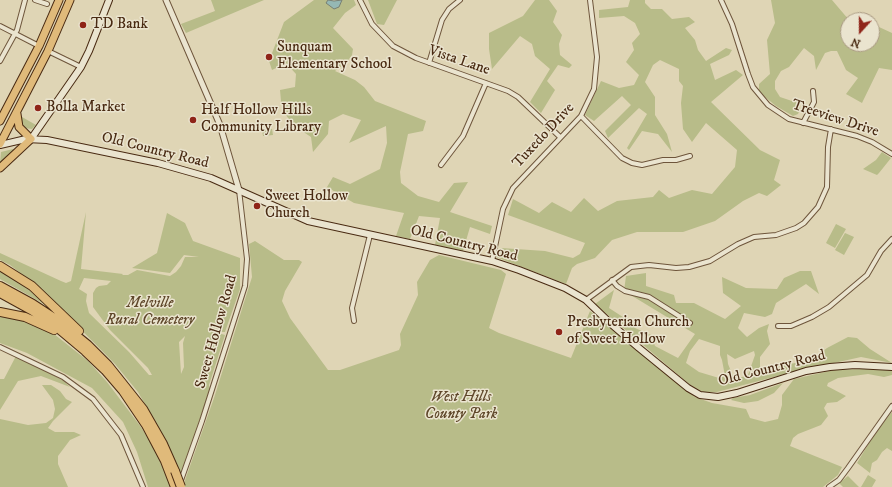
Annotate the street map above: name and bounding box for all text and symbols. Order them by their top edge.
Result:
north arrow [840,12,880,52]
place label: TD Bank [91,16,148,34]
marker: TD Bank [78,20,88,30]
text: N [849,34,863,50]
place label: Sunquam Elementary School [277,39,392,74]
street label: Vista Lane [426,42,492,80]
marker: Sunquam Elementary School [264,52,274,62]
street label: Treeview Drive [789,96,881,142]
place label: Bolla Market [46,99,125,117]
street label: Tuxedo Drive [509,100,579,172]
place label: Half Hollow Hills Community Library [201,102,321,137]
marker: Bolla Market [33,103,43,113]
marker: Half Hollow Hills Community Library [188,115,198,125]
street label: Old Country Road [100,129,210,173]
place label: Sweet Hollow Church [265,188,348,223]
marker: Sweet Hollow Church [252,201,262,211]
street label: Old Country Road [409,222,519,266]
street label: Sweet Hollow Road [192,273,242,391]
park label: Melville Rural Cemetery [106,295,194,330]
place label: Presbyterian Church of Sweet Hollow [567,314,689,349]
marker: Presbyterian Church of Sweet Hollow [554,327,564,337]
street label: Old Country Road [717,347,827,391]
park label: West Hills County Park [425,389,497,424]

